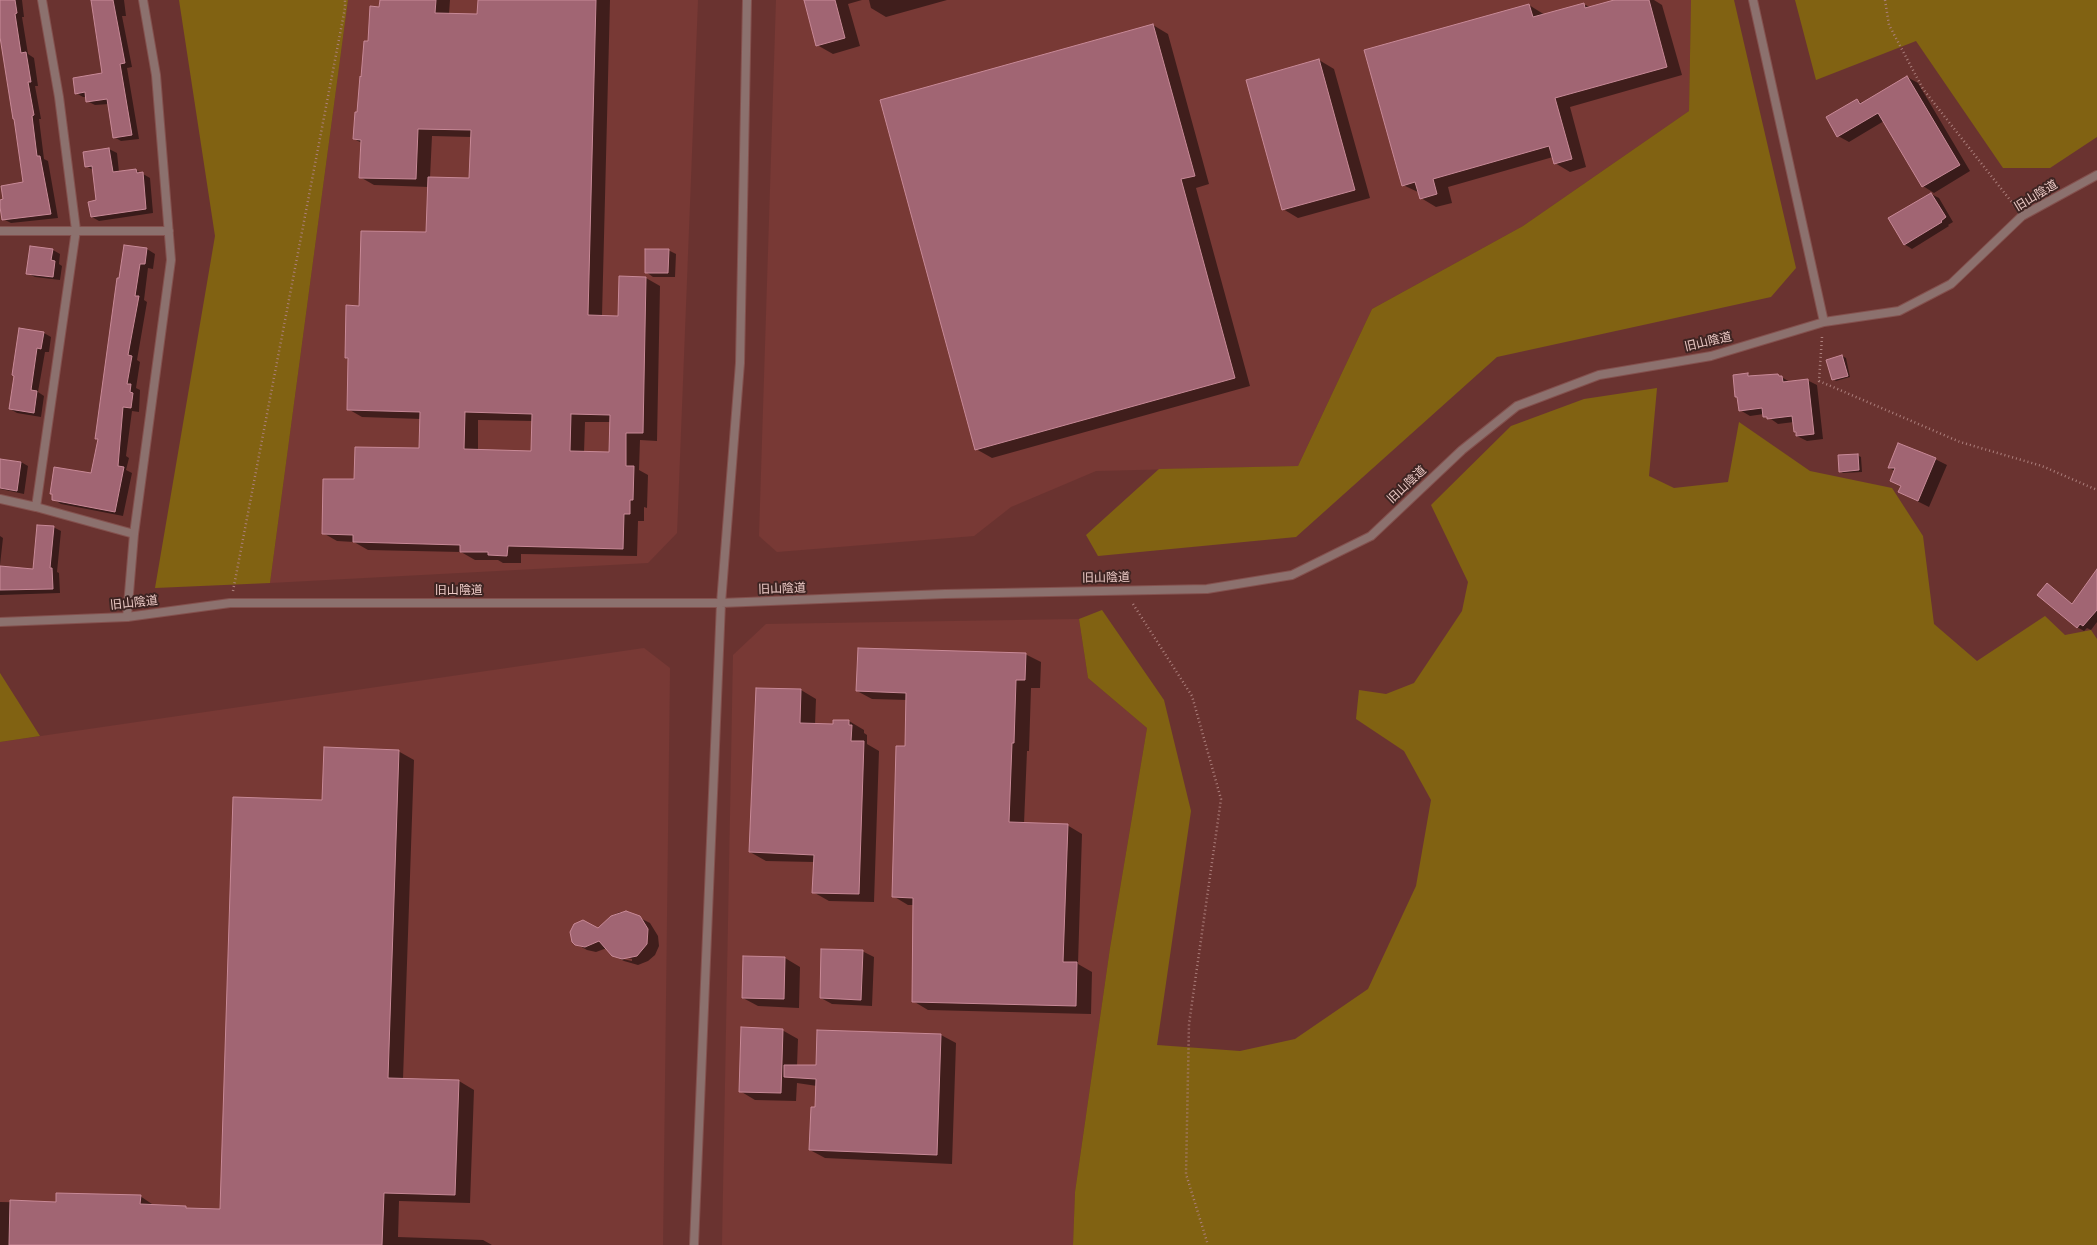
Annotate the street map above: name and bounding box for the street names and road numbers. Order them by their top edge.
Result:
street label: 旧山陰道 [2012,177,2060,215]
street label: 旧山陰道 [1683,330,1733,354]
street label: 旧山陰道 [1385,463,1429,507]
street label: 旧山陰道 [1082,570,1130,586]
street label: 旧山陰道 [758,581,806,597]
street label: 旧山陰道 [435,584,483,598]
street label: 旧山陰道 [109,593,159,613]

